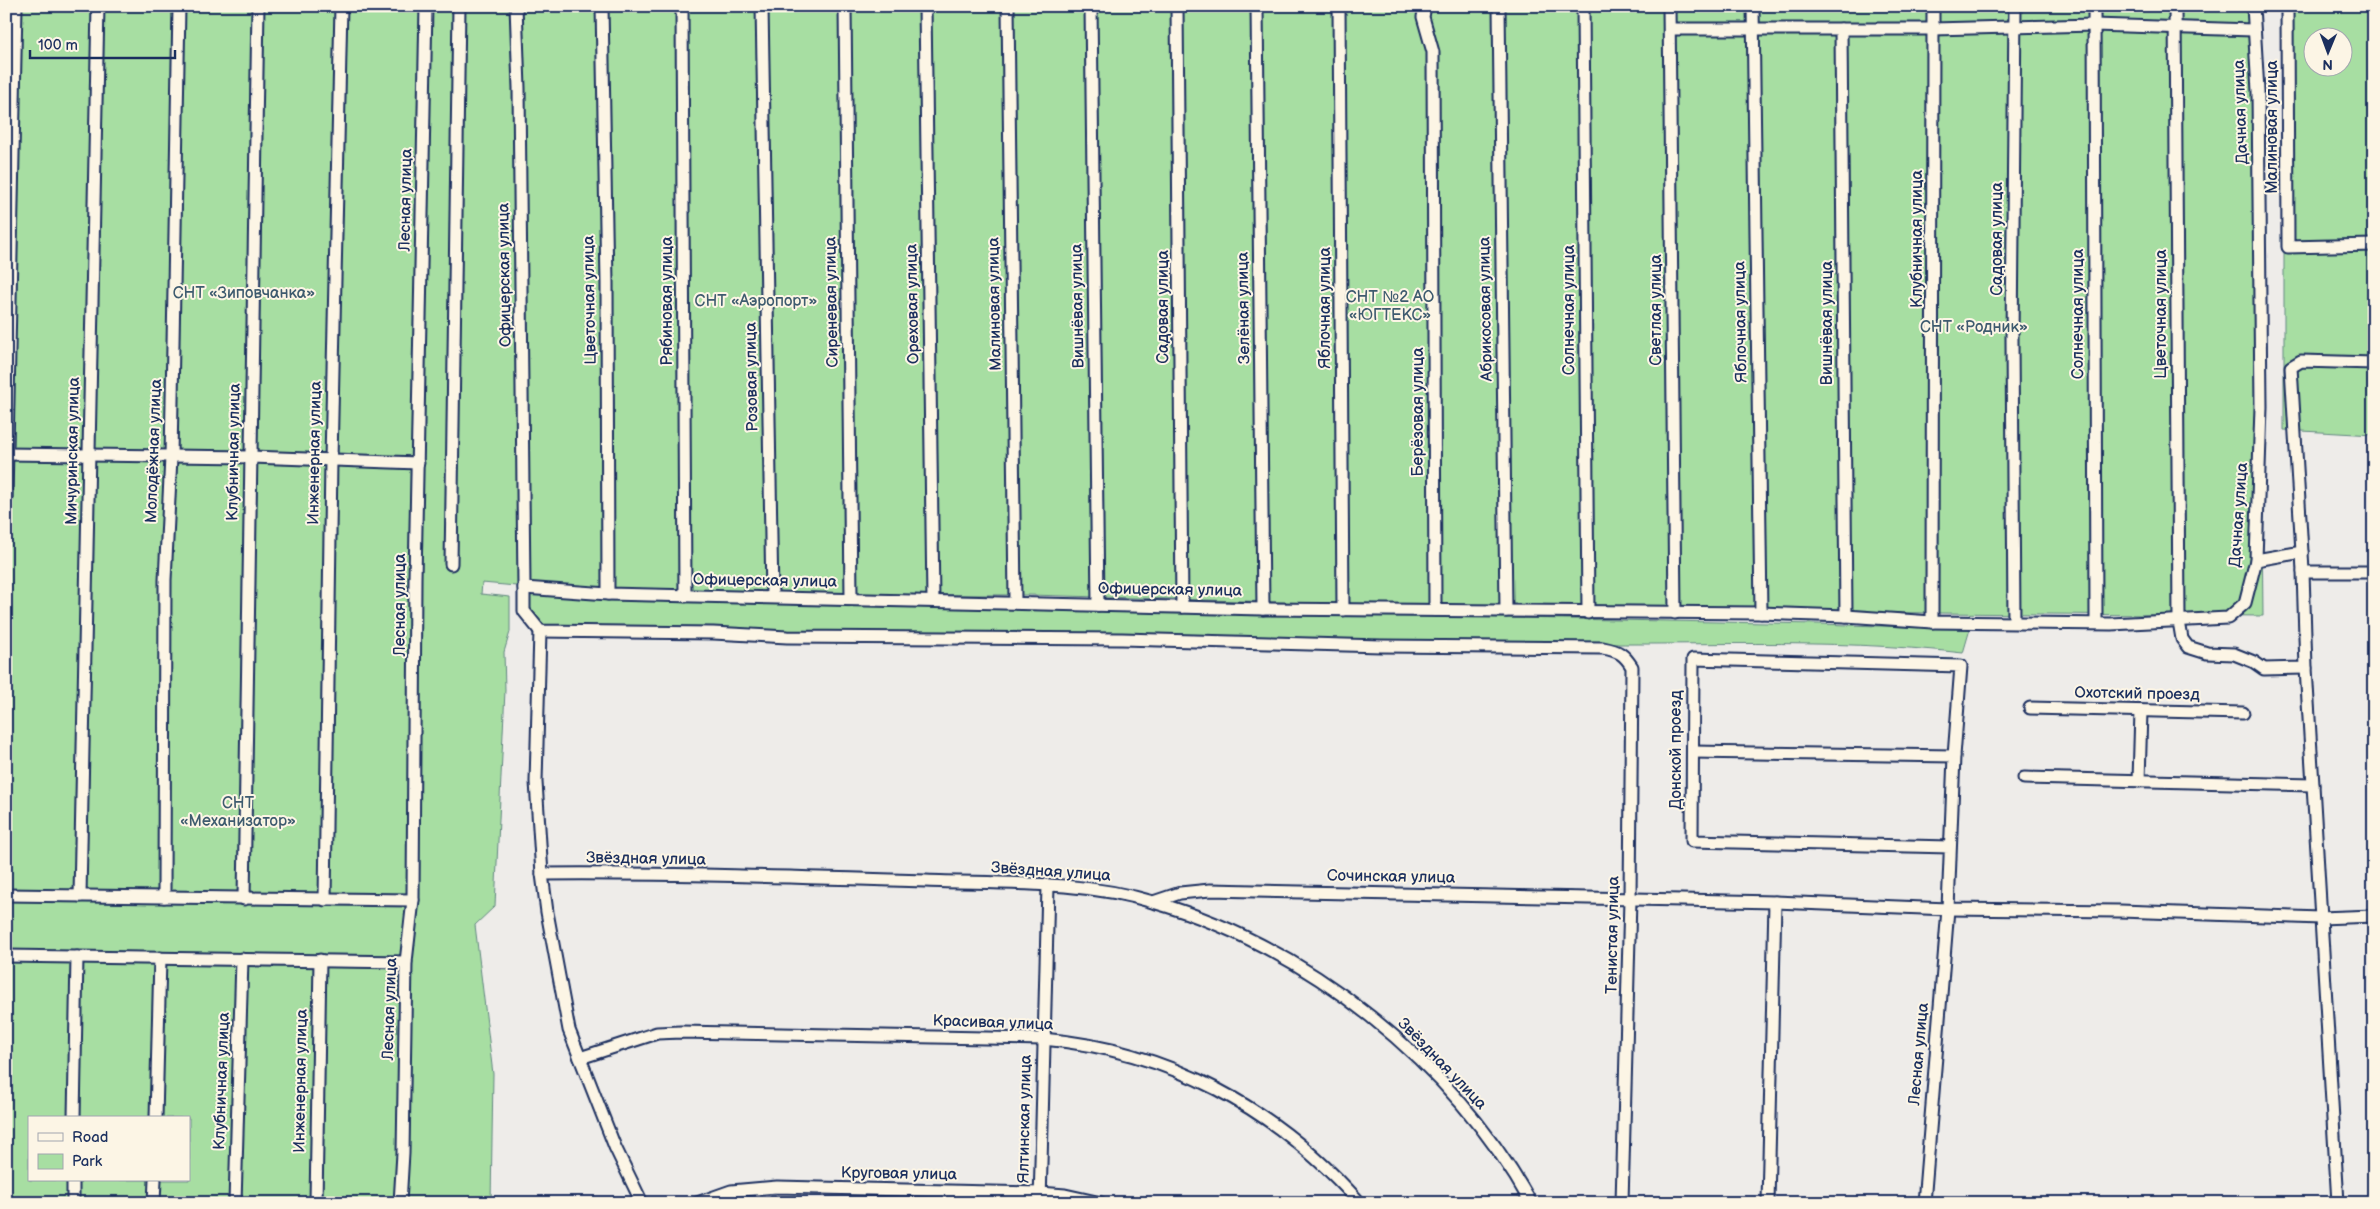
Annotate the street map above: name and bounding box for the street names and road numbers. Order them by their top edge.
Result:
street label: Дачная улица [2230,59,2252,165]
street label: Малиновая улица [2263,60,2282,194]
street label: Лесная улица [396,148,416,253]
street label: Клубничная улица [1908,170,1927,308]
street label: Садовая улица [1988,182,2007,296]
street label: Офицерская улица [494,202,516,347]
street label: Цветочная улица [579,235,601,365]
street label: Рябиновая улица [658,236,677,366]
street label: Сиреневая улица [821,236,843,368]
street label: Абрикосовая улица [1475,236,1497,382]
street label: Малиновая улица [984,237,1006,371]
street label: Ореховая улица [902,243,924,364]
street label: Вишнёвая улица [1067,243,1089,368]
street label: Солнечная улица [1560,244,1579,375]
street label: Яблочная улица [1316,247,1335,369]
street label: Солнечная улица [2069,248,2088,379]
street label: Цветочная улица [2152,249,2171,379]
street label: Садовая улица [1154,250,1173,364]
street label: Зелёная улица [1234,251,1254,364]
street label: Светлая улица [1647,254,1666,366]
street label: Яблочная улица [1730,260,1752,383]
street label: Вишнёвая улица [1818,260,1837,385]
street label: Розовая улица [742,321,762,432]
street label: Берёзовая улица [1409,347,1428,477]
street label: Мичуринская улица [62,376,84,525]
street label: Молодёжная улица [142,378,166,523]
street label: Инженерная улица [304,380,326,525]
street label: Клубничная улица [223,382,245,521]
street label: Дачная улица [2226,461,2252,568]
street label: Лесная улица [391,553,410,657]
street label: Офицерская улица [693,570,838,592]
street label: Офицерская улица [1098,579,1243,601]
street label: Охотский проезд [2074,683,2200,705]
street label: Донской проезд [1667,690,1686,810]
street label: Звёздная улица [586,848,707,870]
street label: Звёздная улица [991,858,1112,886]
street label: Сочинская улица [1327,866,1456,888]
street label: Тенистая улица [1602,875,1624,994]
street label: Лесная улица [379,957,401,1062]
street label: Лесная улица [1905,1001,1933,1107]
street label: Инженерная улица [290,1008,312,1153]
street label: Клубничная улица [210,1011,234,1150]
street label: Красивая улица [932,1011,1054,1035]
street label: Звёздная улица [1394,1014,1491,1114]
street label: Ялтинская улица [1014,1054,1036,1184]
street label: Круговая улица [841,1163,958,1185]

